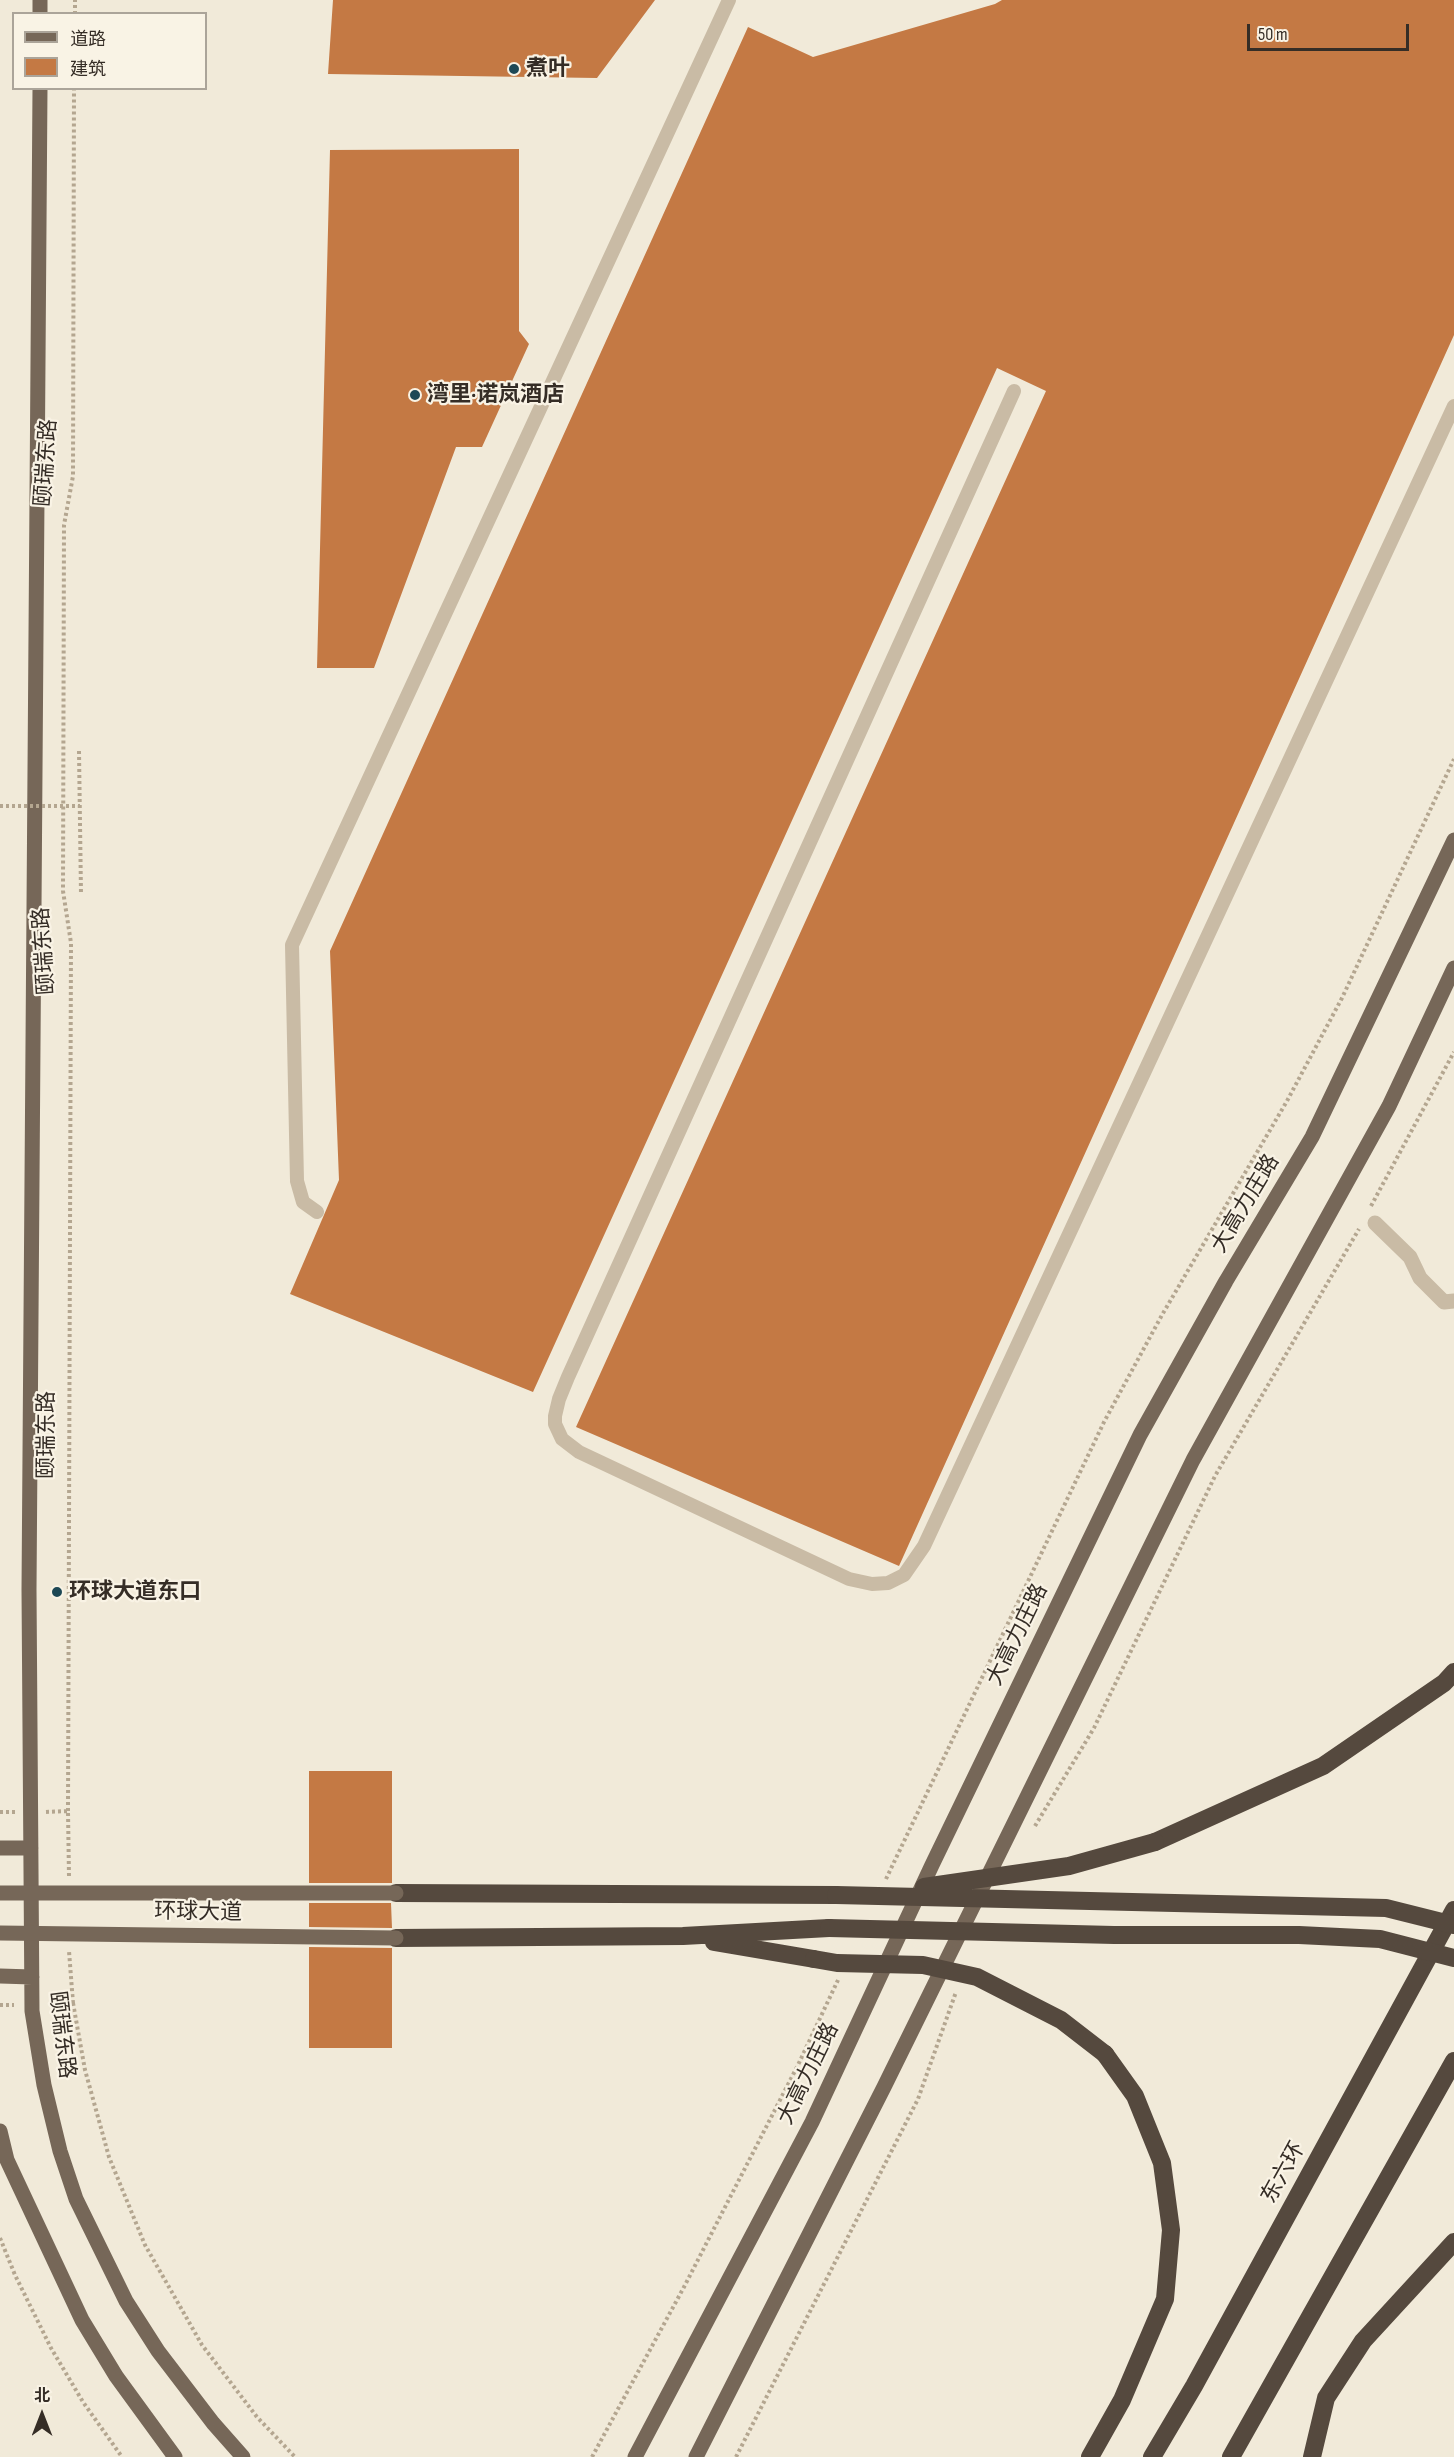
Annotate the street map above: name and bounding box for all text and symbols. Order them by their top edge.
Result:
legend [12,12,207,90]
scale bar [1250,12,1412,50]
text: 50 m [1258,24,1288,45]
text: 道路 [70,29,106,50]
place label: 煮叶 [526,56,570,82]
text: 建筑 [70,59,106,80]
marker: 煮叶 [507,62,521,76]
place label: 湾里·诺岚酒店 [427,382,564,408]
marker: 湾里·诺岚酒店 [408,388,422,402]
street label: 颐瑞东路 [31,418,63,508]
street label: 颐瑞东路 [29,906,61,996]
street label: 大高力庄路 [1206,1150,1286,1258]
street label: 颐瑞东路 [34,1391,60,1479]
place label: 环球大道东口 [69,1579,201,1605]
street label: 大高力庄路 [982,1580,1054,1690]
marker: 环球大道东口 [50,1585,64,1599]
street label: 环球大道 [154,1899,242,1927]
street label: 颐瑞东路 [43,1990,79,2080]
street label: 大高力庄路 [773,2019,845,2129]
street label: 东六环 [1256,2138,1312,2208]
north arrow [12,2385,72,2445]
text: 北 [34,2387,50,2406]

